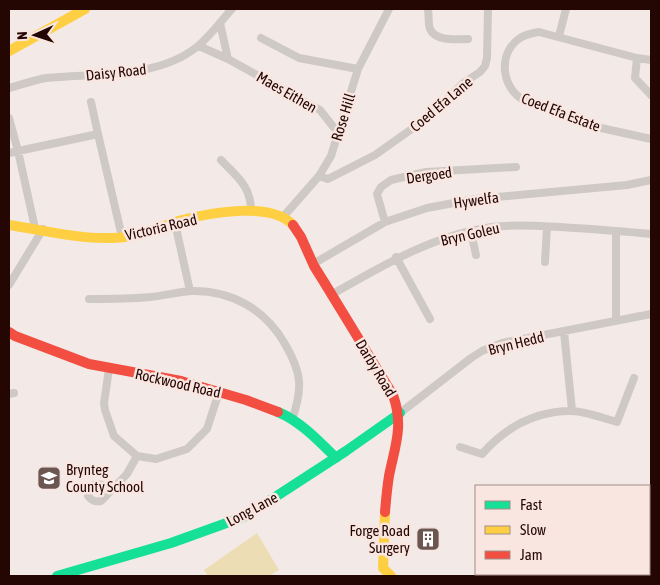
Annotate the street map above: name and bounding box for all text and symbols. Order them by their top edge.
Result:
north arrow [10,10,60,60]
text: N [14,31,30,40]
street label: Daisy Road [85,60,147,84]
street label: Maes Eithen [254,68,320,116]
street label: Coed Efa Lane [406,73,476,135]
street label: Coed Efa Estate [519,89,603,135]
street label: Rose Hill [328,91,358,143]
street label: Dergoed [405,163,453,187]
street label: Hywelfa [452,188,500,212]
street label: Victoria Road [123,210,199,244]
street label: Bryn Goleu [439,219,501,249]
street label: Bryn Hedd [486,328,546,358]
street label: Darby Road [352,336,400,400]
street label: Rockwood Road [134,365,222,401]
place label: Brynteg County School [66,461,144,495]
school or university icon: Brynteg County School [36,465,62,491]
legend [475,485,650,575]
street label: Long Lane [224,488,281,530]
text: Fast [520,496,542,513]
text: Slow [520,521,546,538]
place label: Forge Road Surgery [350,522,410,556]
building icon: Forge Road Surgery [415,526,441,552]
text: Jam [520,546,543,563]

